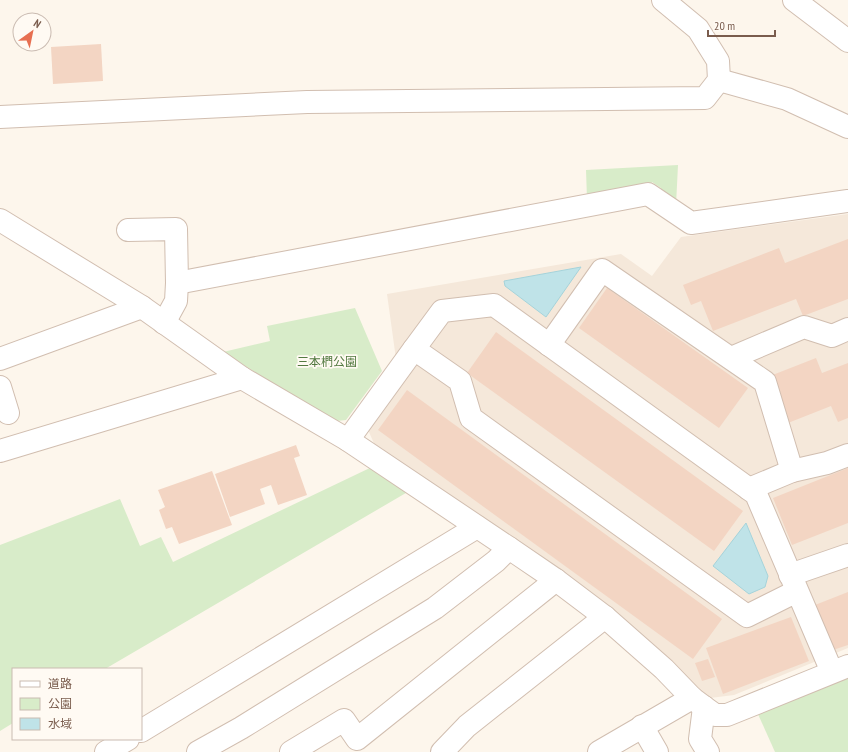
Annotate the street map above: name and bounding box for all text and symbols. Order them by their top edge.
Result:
north arrow [12,12,52,52]
scale bar [708,12,775,38]
text: N [31,16,44,31]
text: 20 m [714,18,735,33]
park label: 三本椚公園 [297,354,357,369]
legend [12,668,142,740]
text: 道路 [48,676,72,691]
text: 公園 [48,696,72,711]
text: 水域 [48,716,72,731]

